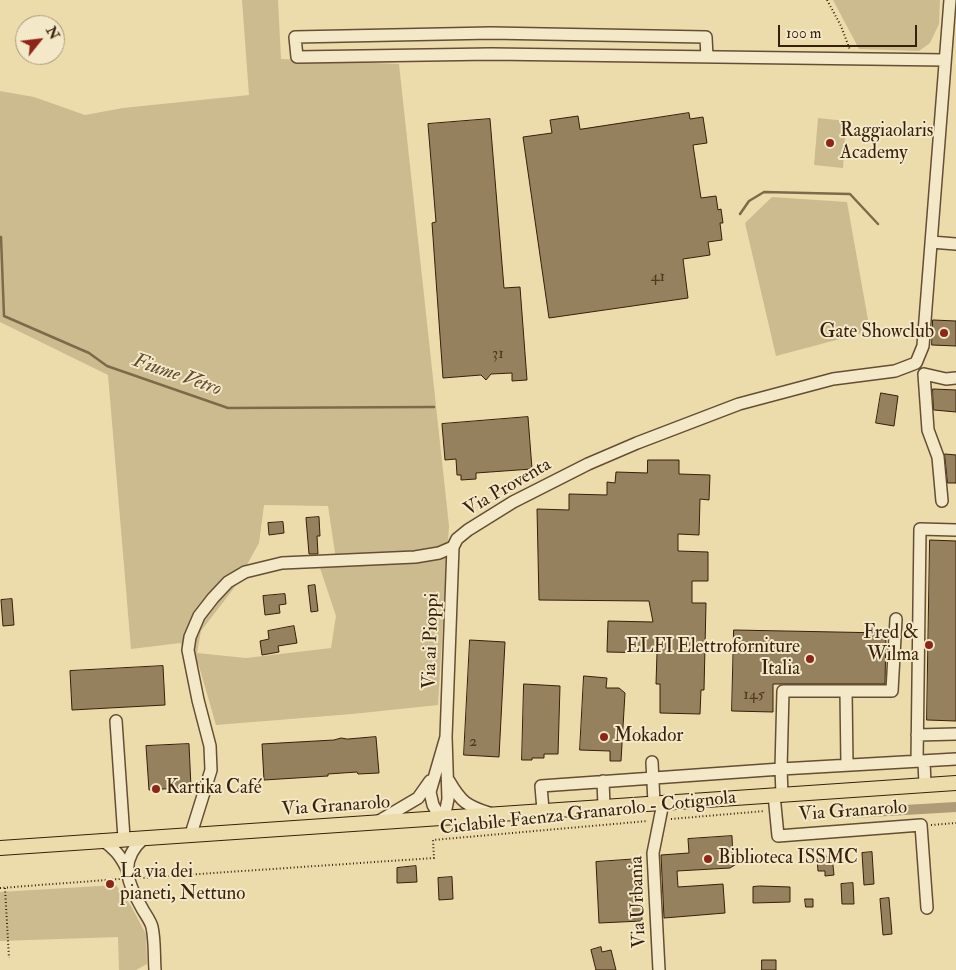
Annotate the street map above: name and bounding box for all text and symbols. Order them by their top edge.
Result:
north arrow [15,15,65,65]
scale bar [781,15,920,47]
text: N [42,23,63,43]
text: 100 m [786,24,821,43]
place label: Raggiaolaris Academy [840,121,933,165]
marker: Raggiaolaris Academy [824,137,836,149]
house number: 41 [651,268,665,288]
place label: Gate Showclub [819,322,934,344]
marker: Gate Showclub [938,327,950,339]
house number: 31 [492,345,504,365]
water label: Fiume Vetro [130,350,224,402]
street label: Via Proventa [460,454,556,522]
street label: Via ai Pioppi [419,592,445,690]
place label: Fred & Wilma [863,623,919,667]
place label: ELFI Elettroforniture Italia [626,637,800,681]
marker: Fred & Wilma [923,639,935,651]
marker: ELFI Elettroforniture Italia [804,653,816,665]
house number: 145 [743,686,765,706]
place label: Mokador [614,726,683,748]
marker: Mokador [598,731,610,743]
house number: 2 [469,733,477,753]
place label: Kartika Café [166,778,262,800]
marker: Kartika Café [150,783,162,795]
street label: Ciclabile Faenza Granarolo - Cotignola [439,787,737,841]
street label: Via Granarolo [281,792,391,822]
street label: Via Granarolo [798,797,908,827]
place label: Biblioteca ISSMC [718,848,858,870]
marker: Biblioteca ISSMC [702,853,714,865]
street label: Via Urbania [626,855,652,949]
place label: La via dei pianeti, Nettuno [120,862,245,906]
marker: La via dei pianeti, Nettuno [104,878,116,890]

